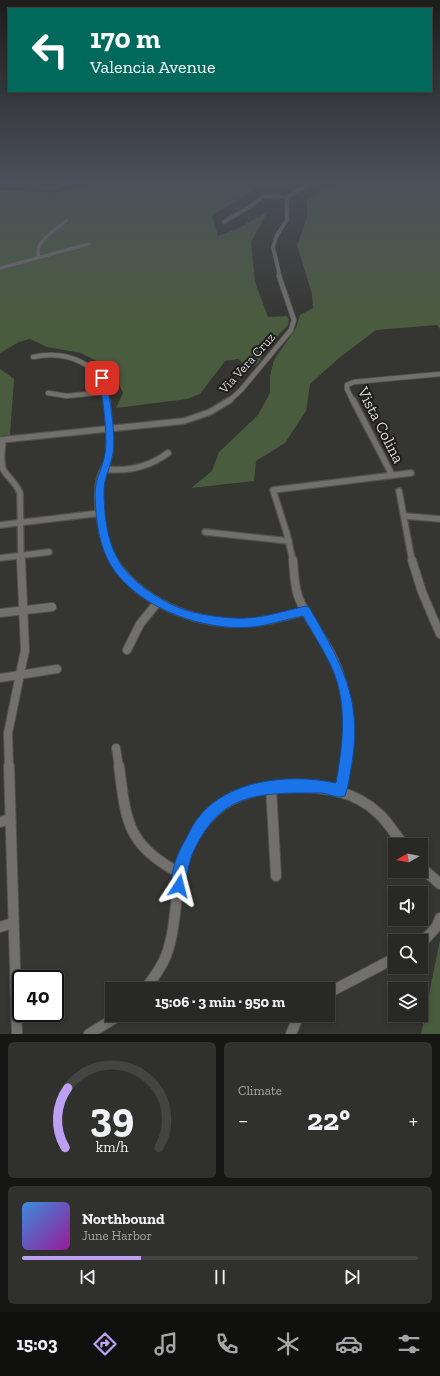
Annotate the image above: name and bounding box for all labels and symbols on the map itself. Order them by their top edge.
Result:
street label: Via Vera Cruz [215,330,278,397]
pin [85,361,119,395]
street label: Vista Colina [353,383,408,467]
north arrow [388,838,428,878]
position arrow [158,865,200,907]
speed limit sign: 40 [12,970,64,1022]

